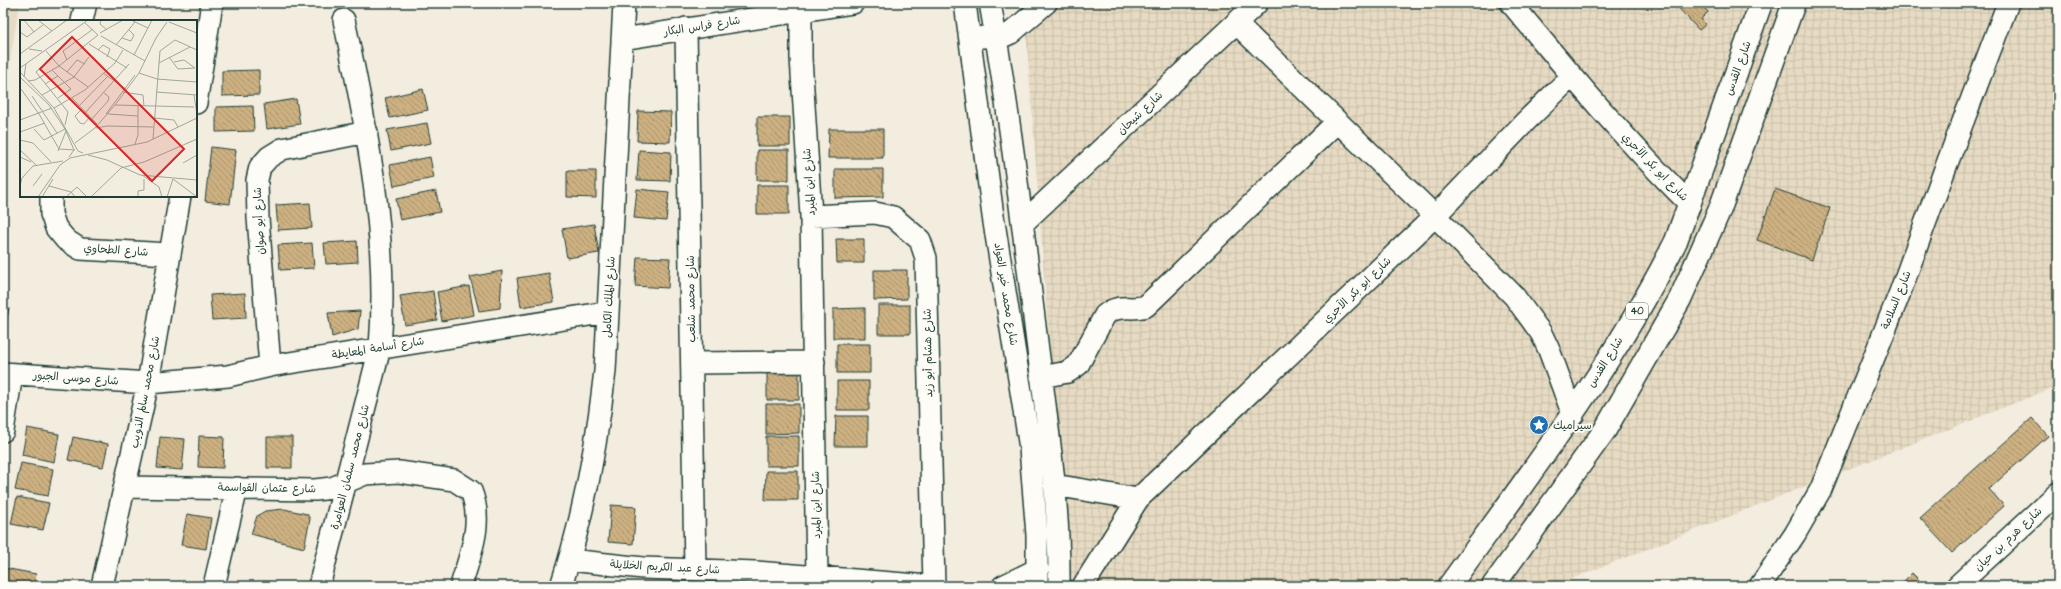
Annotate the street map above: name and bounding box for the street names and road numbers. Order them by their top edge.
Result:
street label: شارع فراس البكار [662,13,742,41]
street label: شارع القدس [1721,39,1756,98]
street label: شارع شيحان [1114,88,1167,139]
street label: شارع ابو بكر الآجري [1618,130,1691,205]
street label: شارع ابن المبرد [799,148,820,216]
street label: شارع أبو صوان [250,187,269,255]
street label: شارع الطحاوي [83,240,149,261]
street label: شارع محمد خير العواد [989,242,1022,347]
street label: شارع ابو بكر الآجري [1320,254,1395,327]
street label: شارع محمد شلعب [683,255,700,343]
street label: شارع الملك الكامل [599,256,620,338]
street label: شارع السلامة [1877,268,1915,332]
road number: 40 [1626,303,1648,319]
street label: شارع هشام أبو زيد [920,309,937,397]
street label: شارع أسامة المعايطة [331,333,425,364]
street label: شارع القدس [1584,334,1627,391]
street label: شارع محمد سالم الذويب [127,335,164,450]
street label: شارع موسى الجبور [32,367,119,389]
street label: شارع محمد سلمان العوامرة [327,403,374,531]
street label: شارع ابن المبرد [808,471,825,539]
street label: شارع عثمان القواسمة [218,480,316,497]
street label: شارع هرم بن حيان [1971,504,2046,575]
street label: شارع عبد الكريم الخلايلة [610,557,720,578]

